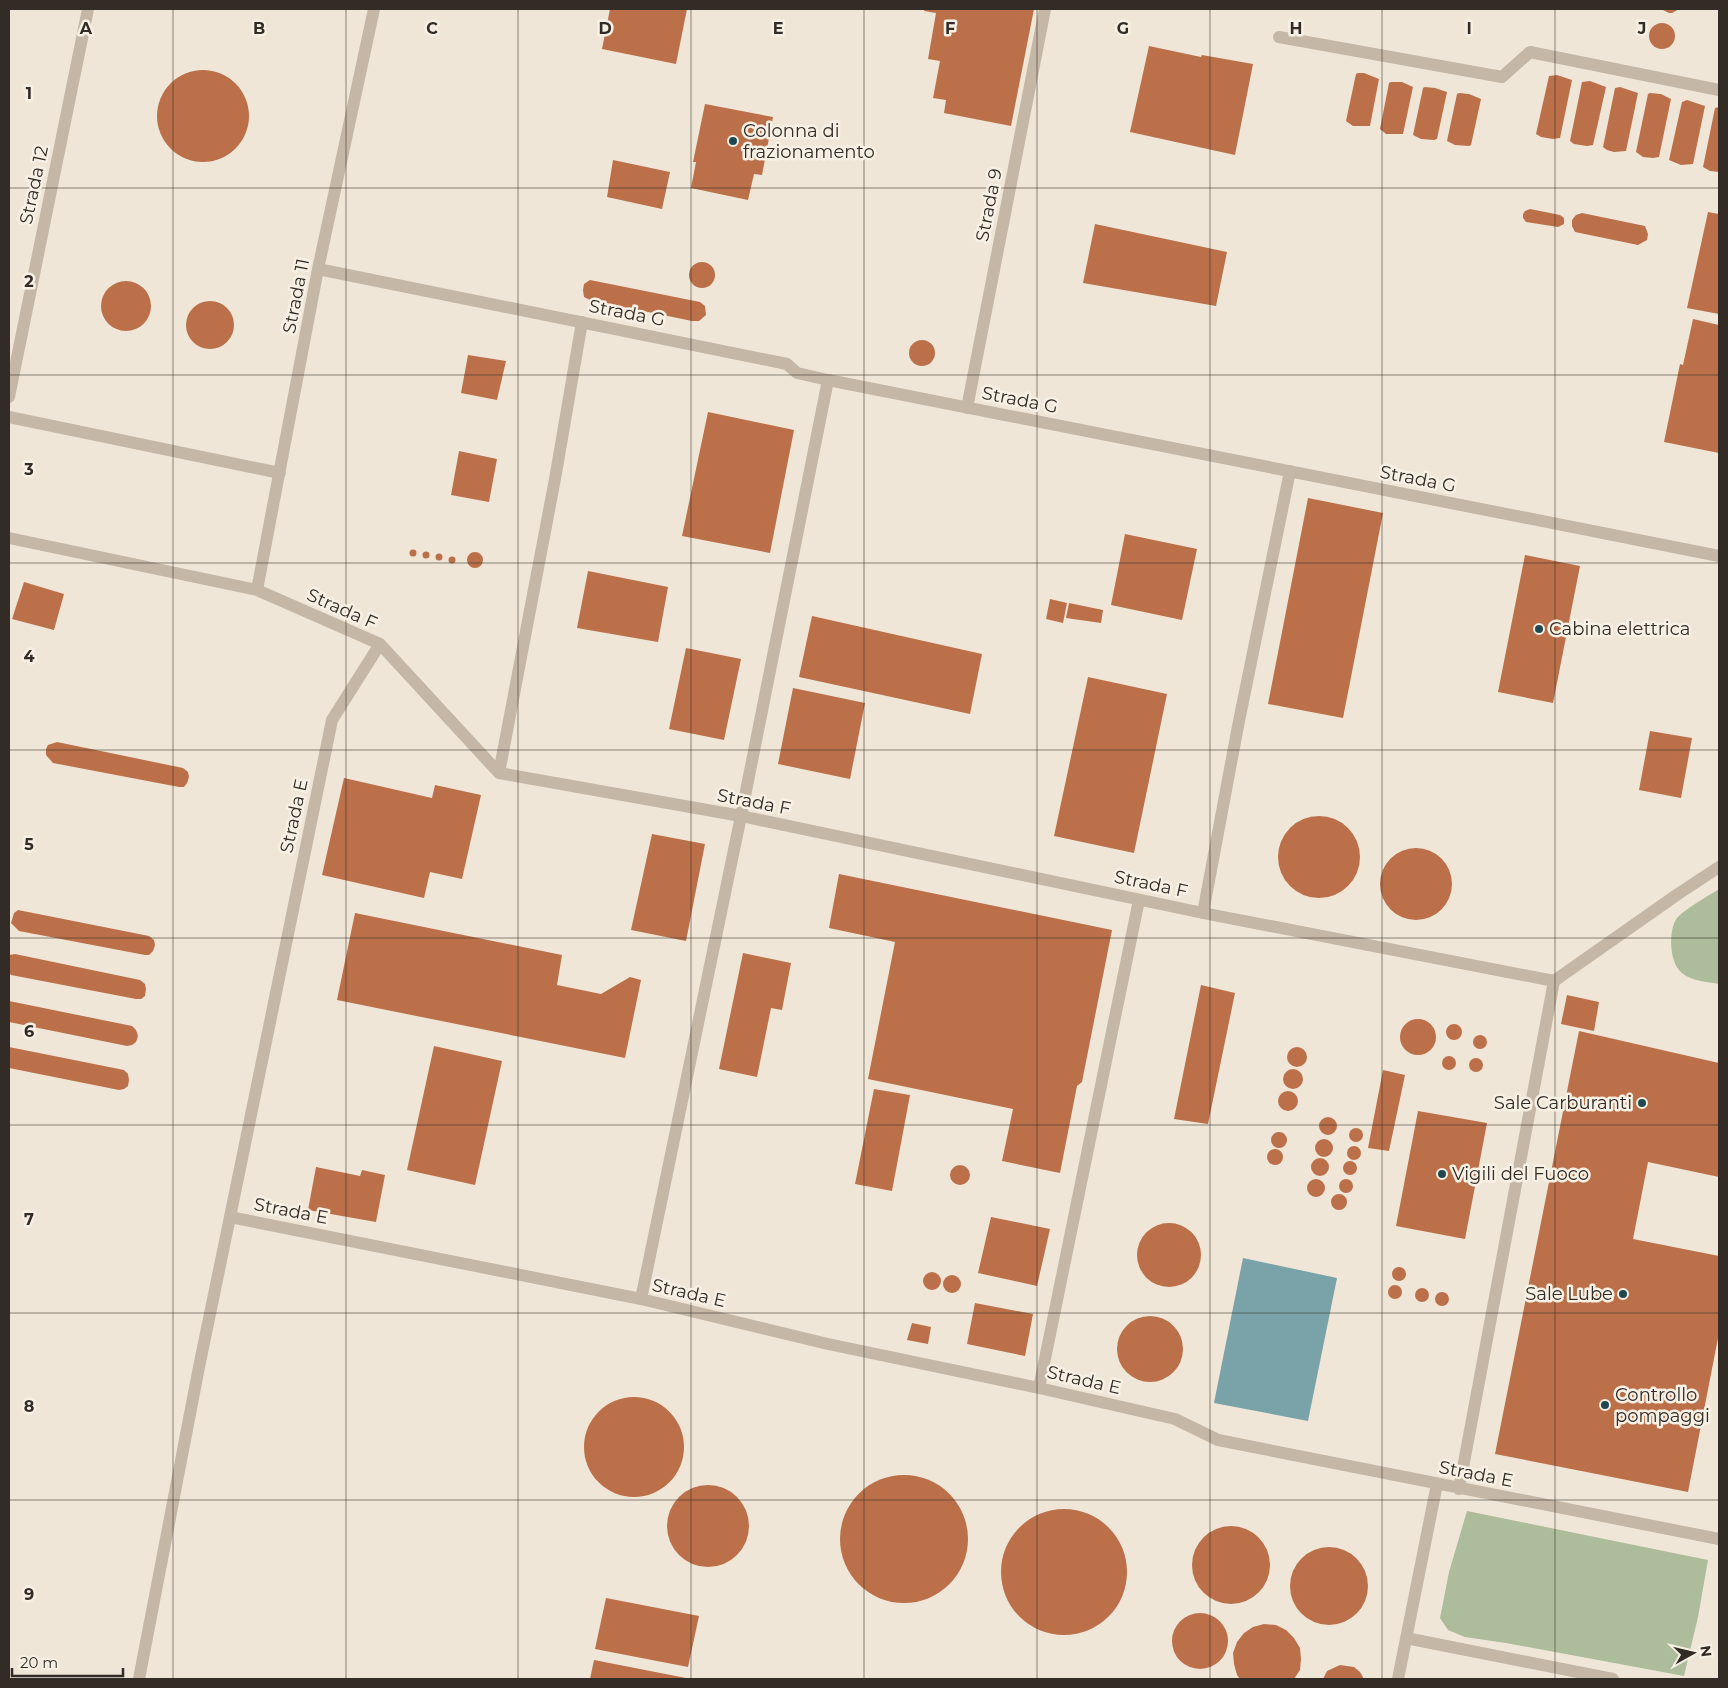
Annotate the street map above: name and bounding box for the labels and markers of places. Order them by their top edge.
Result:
place label: Colonna di frazionamento [743,120,875,163]
marker: Colonna di frazionamento [727,135,739,147]
place label: Cabina elettrica [1549,618,1690,640]
marker: Cabina elettrica [1533,623,1545,635]
place label: Sale Carburanti [1494,1092,1632,1114]
marker: Sale Carburanti [1636,1097,1648,1109]
place label: Vigili del Fuoco [1452,1163,1589,1185]
marker: Vigili del Fuoco [1436,1168,1448,1180]
place label: Sale Lube [1525,1283,1613,1305]
marker: Sale Lube [1617,1288,1629,1300]
place label: Controllo pompaggi [1615,1384,1710,1427]
marker: Controllo pompaggi [1599,1399,1611,1411]

